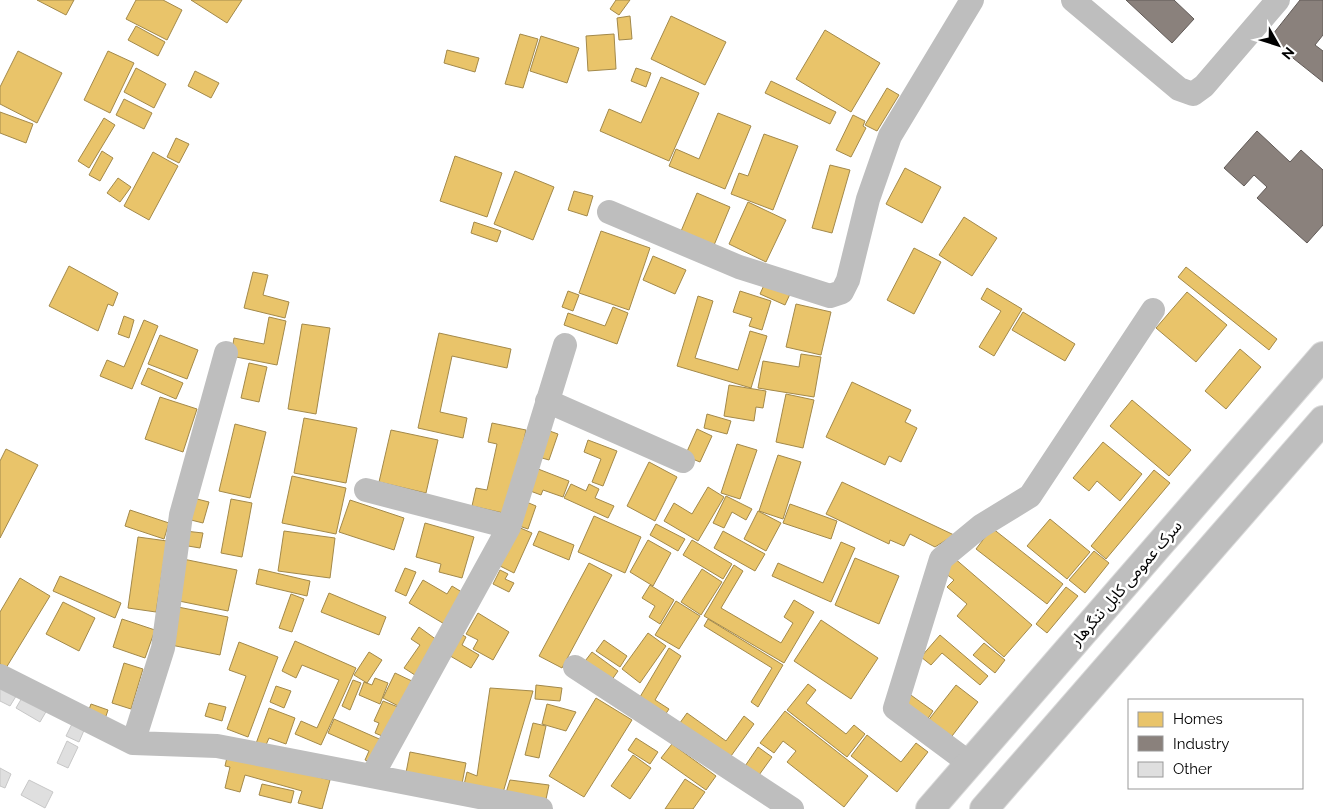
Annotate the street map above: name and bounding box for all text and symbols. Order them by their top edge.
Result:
north arrow [1253,20,1303,70]
text: N [1279,44,1298,62]
street label: سرک عمومی کابل ننگرهار [1066,516,1186,650]
legend [1128,699,1303,789]
text: Homes [1173,710,1223,728]
text: Industry [1173,735,1229,753]
text: Other [1173,760,1213,778]

